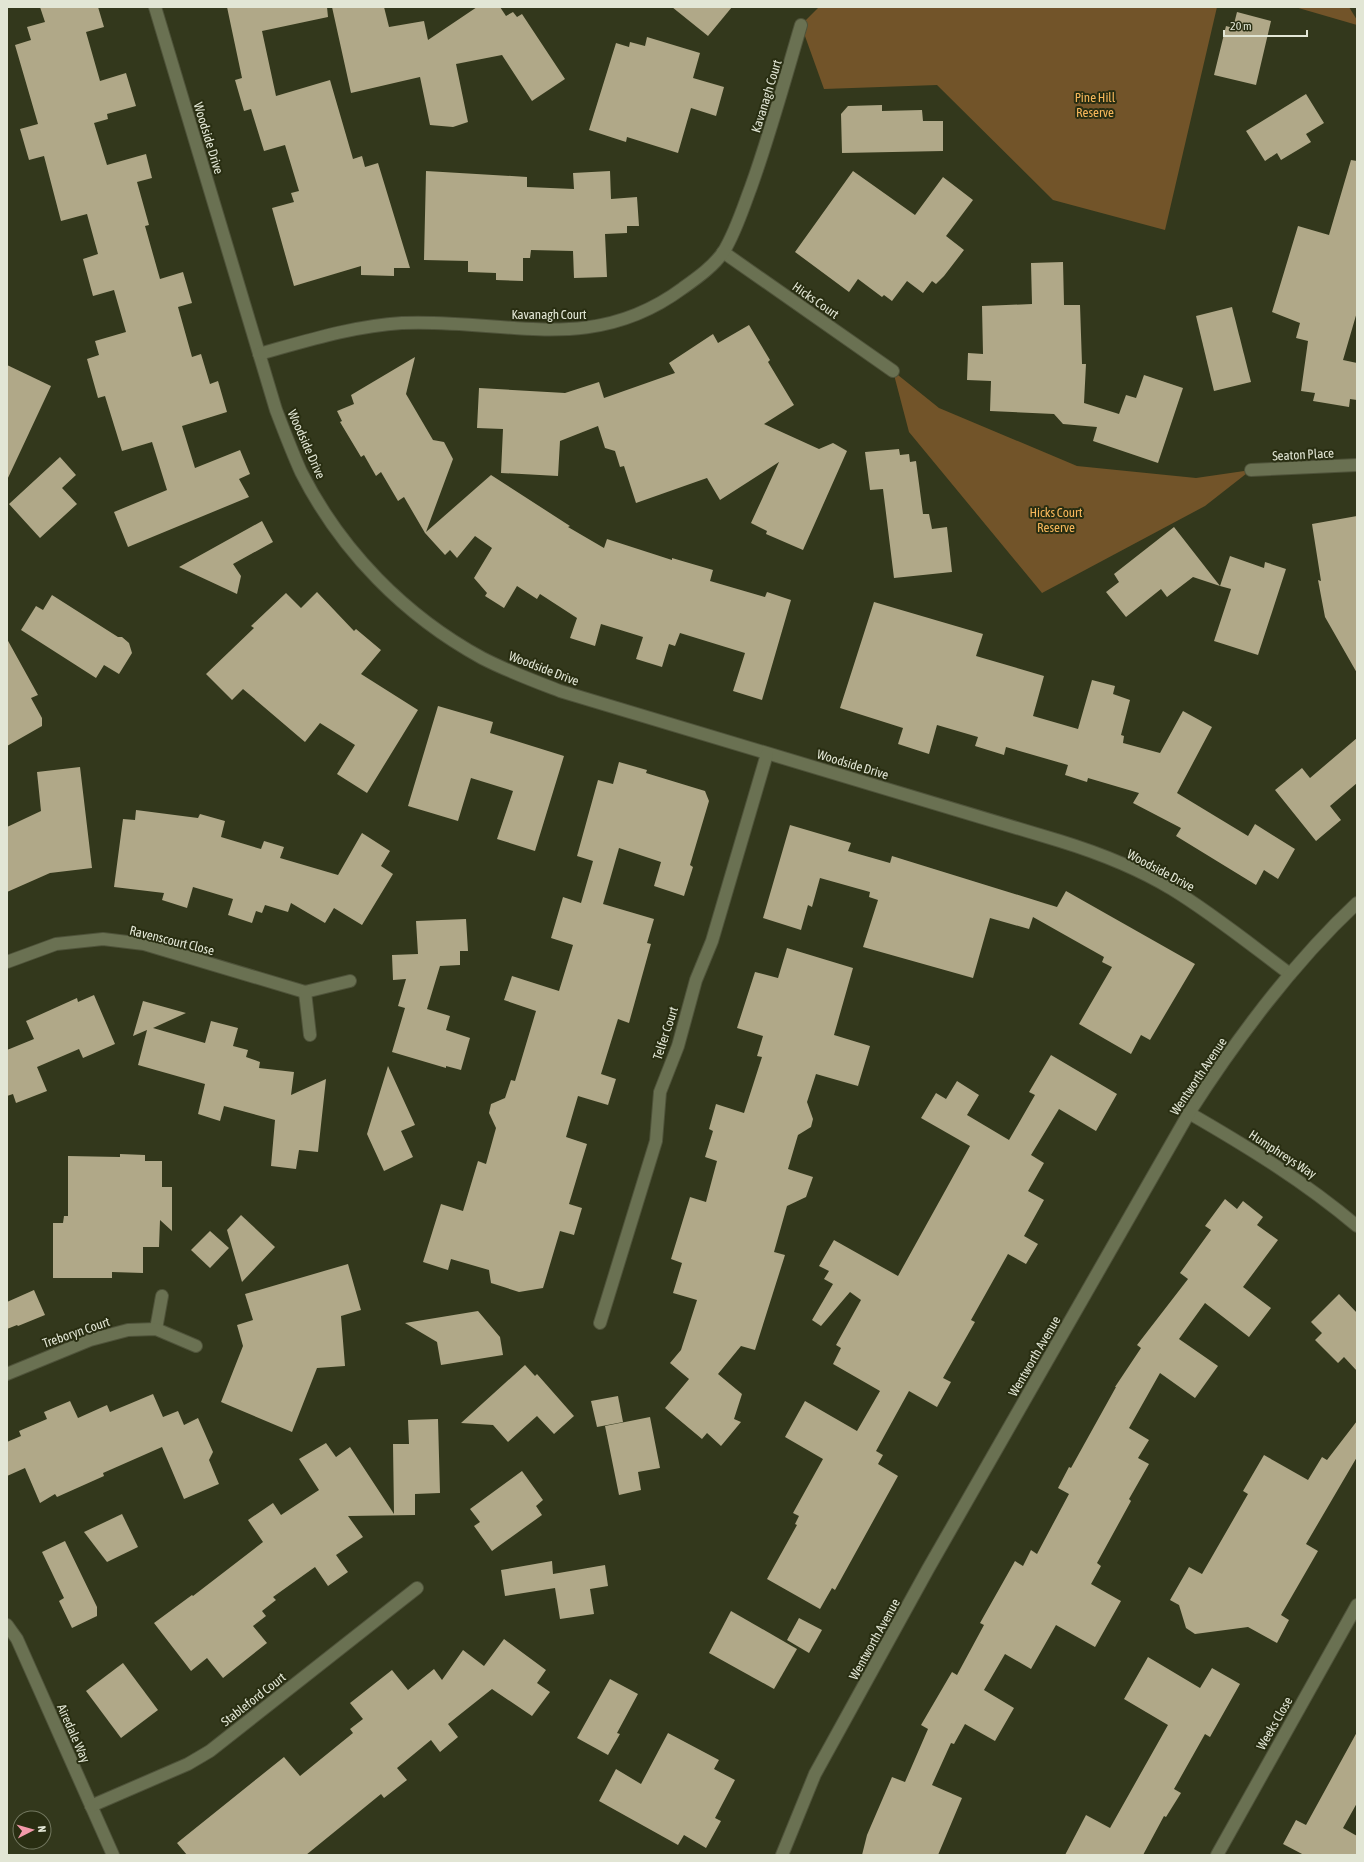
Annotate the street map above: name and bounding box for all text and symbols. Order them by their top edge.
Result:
scale bar [1224,12,1307,38]
text: 20 m [1230,19,1252,33]
street label: Kavanagh Court [748,58,785,134]
park label: Pine Hill Reserve [1075,90,1116,120]
street label: Woodside Drive [191,101,227,176]
street label: Hicks Court [790,279,842,322]
street label: Kavanagh Court [511,307,587,322]
street label: Woodside Drive [285,407,328,481]
street label: Seaton Place [1272,445,1334,464]
park label: Hicks Court Reserve [1029,505,1083,535]
street label: Woodside Drive [507,648,581,689]
street label: Woodside Drive [815,746,891,783]
street label: Woodside Drive [1125,846,1197,894]
street label: Ravenscourt Close [128,923,216,958]
street label: Telfer Court [650,1004,681,1062]
street label: Wentworth Avenue [1167,1035,1230,1118]
street label: Humphreys Way [1246,1127,1320,1182]
street label: Wentworth Avenue [1005,1313,1064,1399]
street label: Treboryn Court [41,1314,112,1351]
street label: Wentworth Avenue [846,1596,903,1682]
street label: Stableford Court [218,1669,289,1729]
street label: Weeks Close [1253,1694,1296,1752]
street label: Airedale Way [54,1702,93,1765]
north arrow [12,1810,52,1850]
text: N [36,1825,48,1833]

